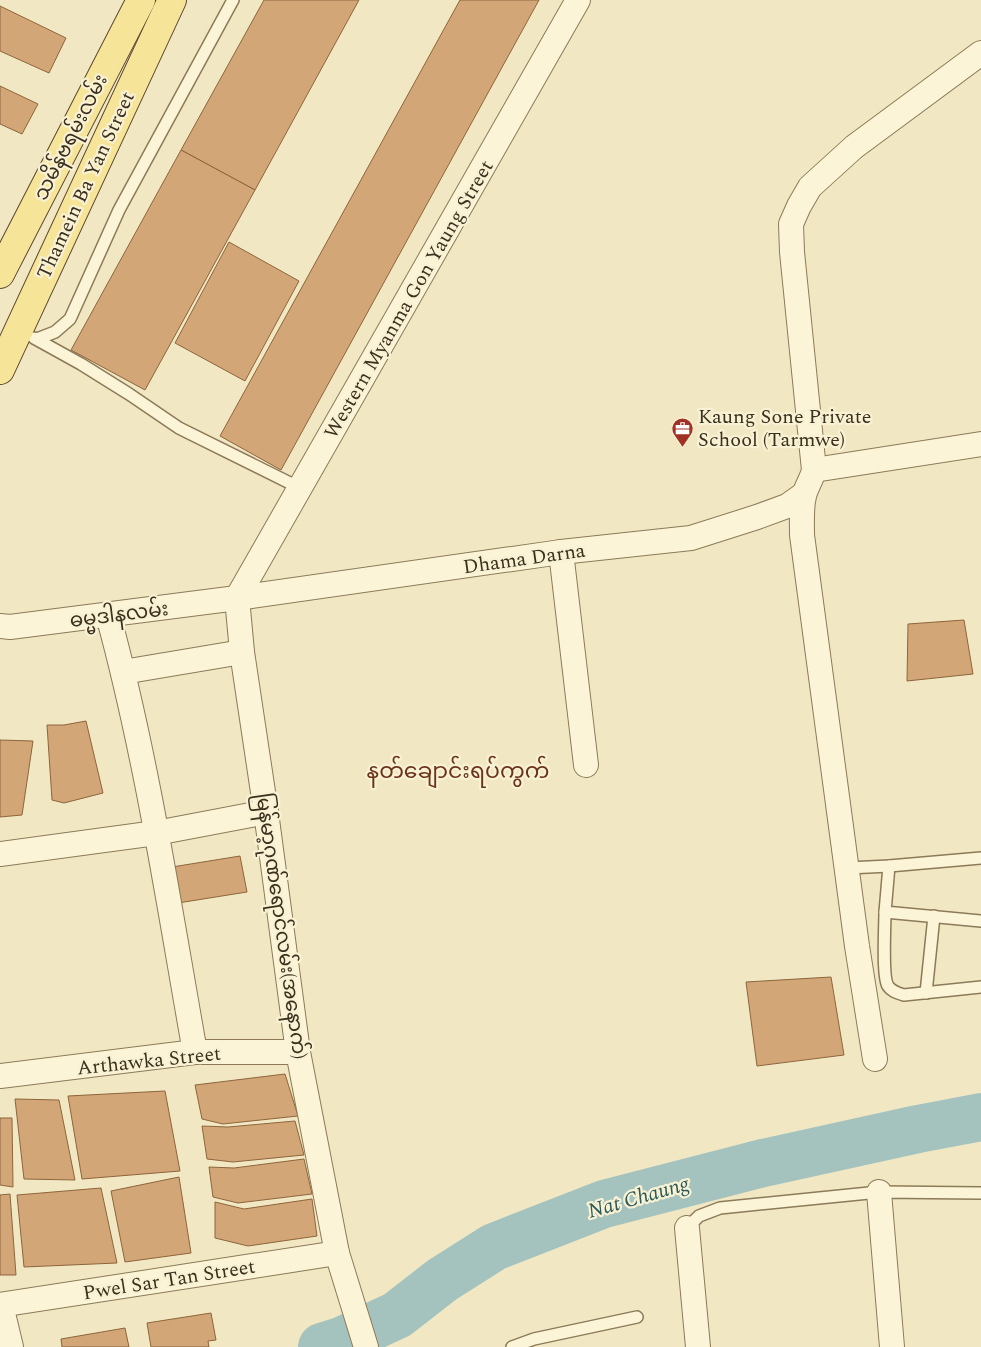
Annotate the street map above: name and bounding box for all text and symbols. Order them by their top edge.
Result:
street label: သမိန်ဗရမ်းလမ်း [26,69,116,206]
street label: Thamein Ba Yan Street [29,86,143,284]
street label: Western Myanma Gon Yaung Street [317,155,501,444]
place label: Kaung Sone Private School (Tarmwe) [698,402,871,455]
office icon: Kaung Sone Private School (Tarmwe) [670,416,694,447]
street label: Dhama Darna [461,536,587,582]
street label: ဓမ္မဒါနလမ်း [68,594,170,636]
district label: နတ်ချောင်းရပ်ကွက် [367,755,549,789]
street label: မြန်မာ့ဂုဏ်ရောင်လမ်း(အနောက်) [246,791,315,1061]
street label: Arthawka Street [76,1039,223,1083]
water label: Nat Chaung [584,1168,693,1228]
street label: Pwel Sar Tan Street [81,1252,257,1308]

